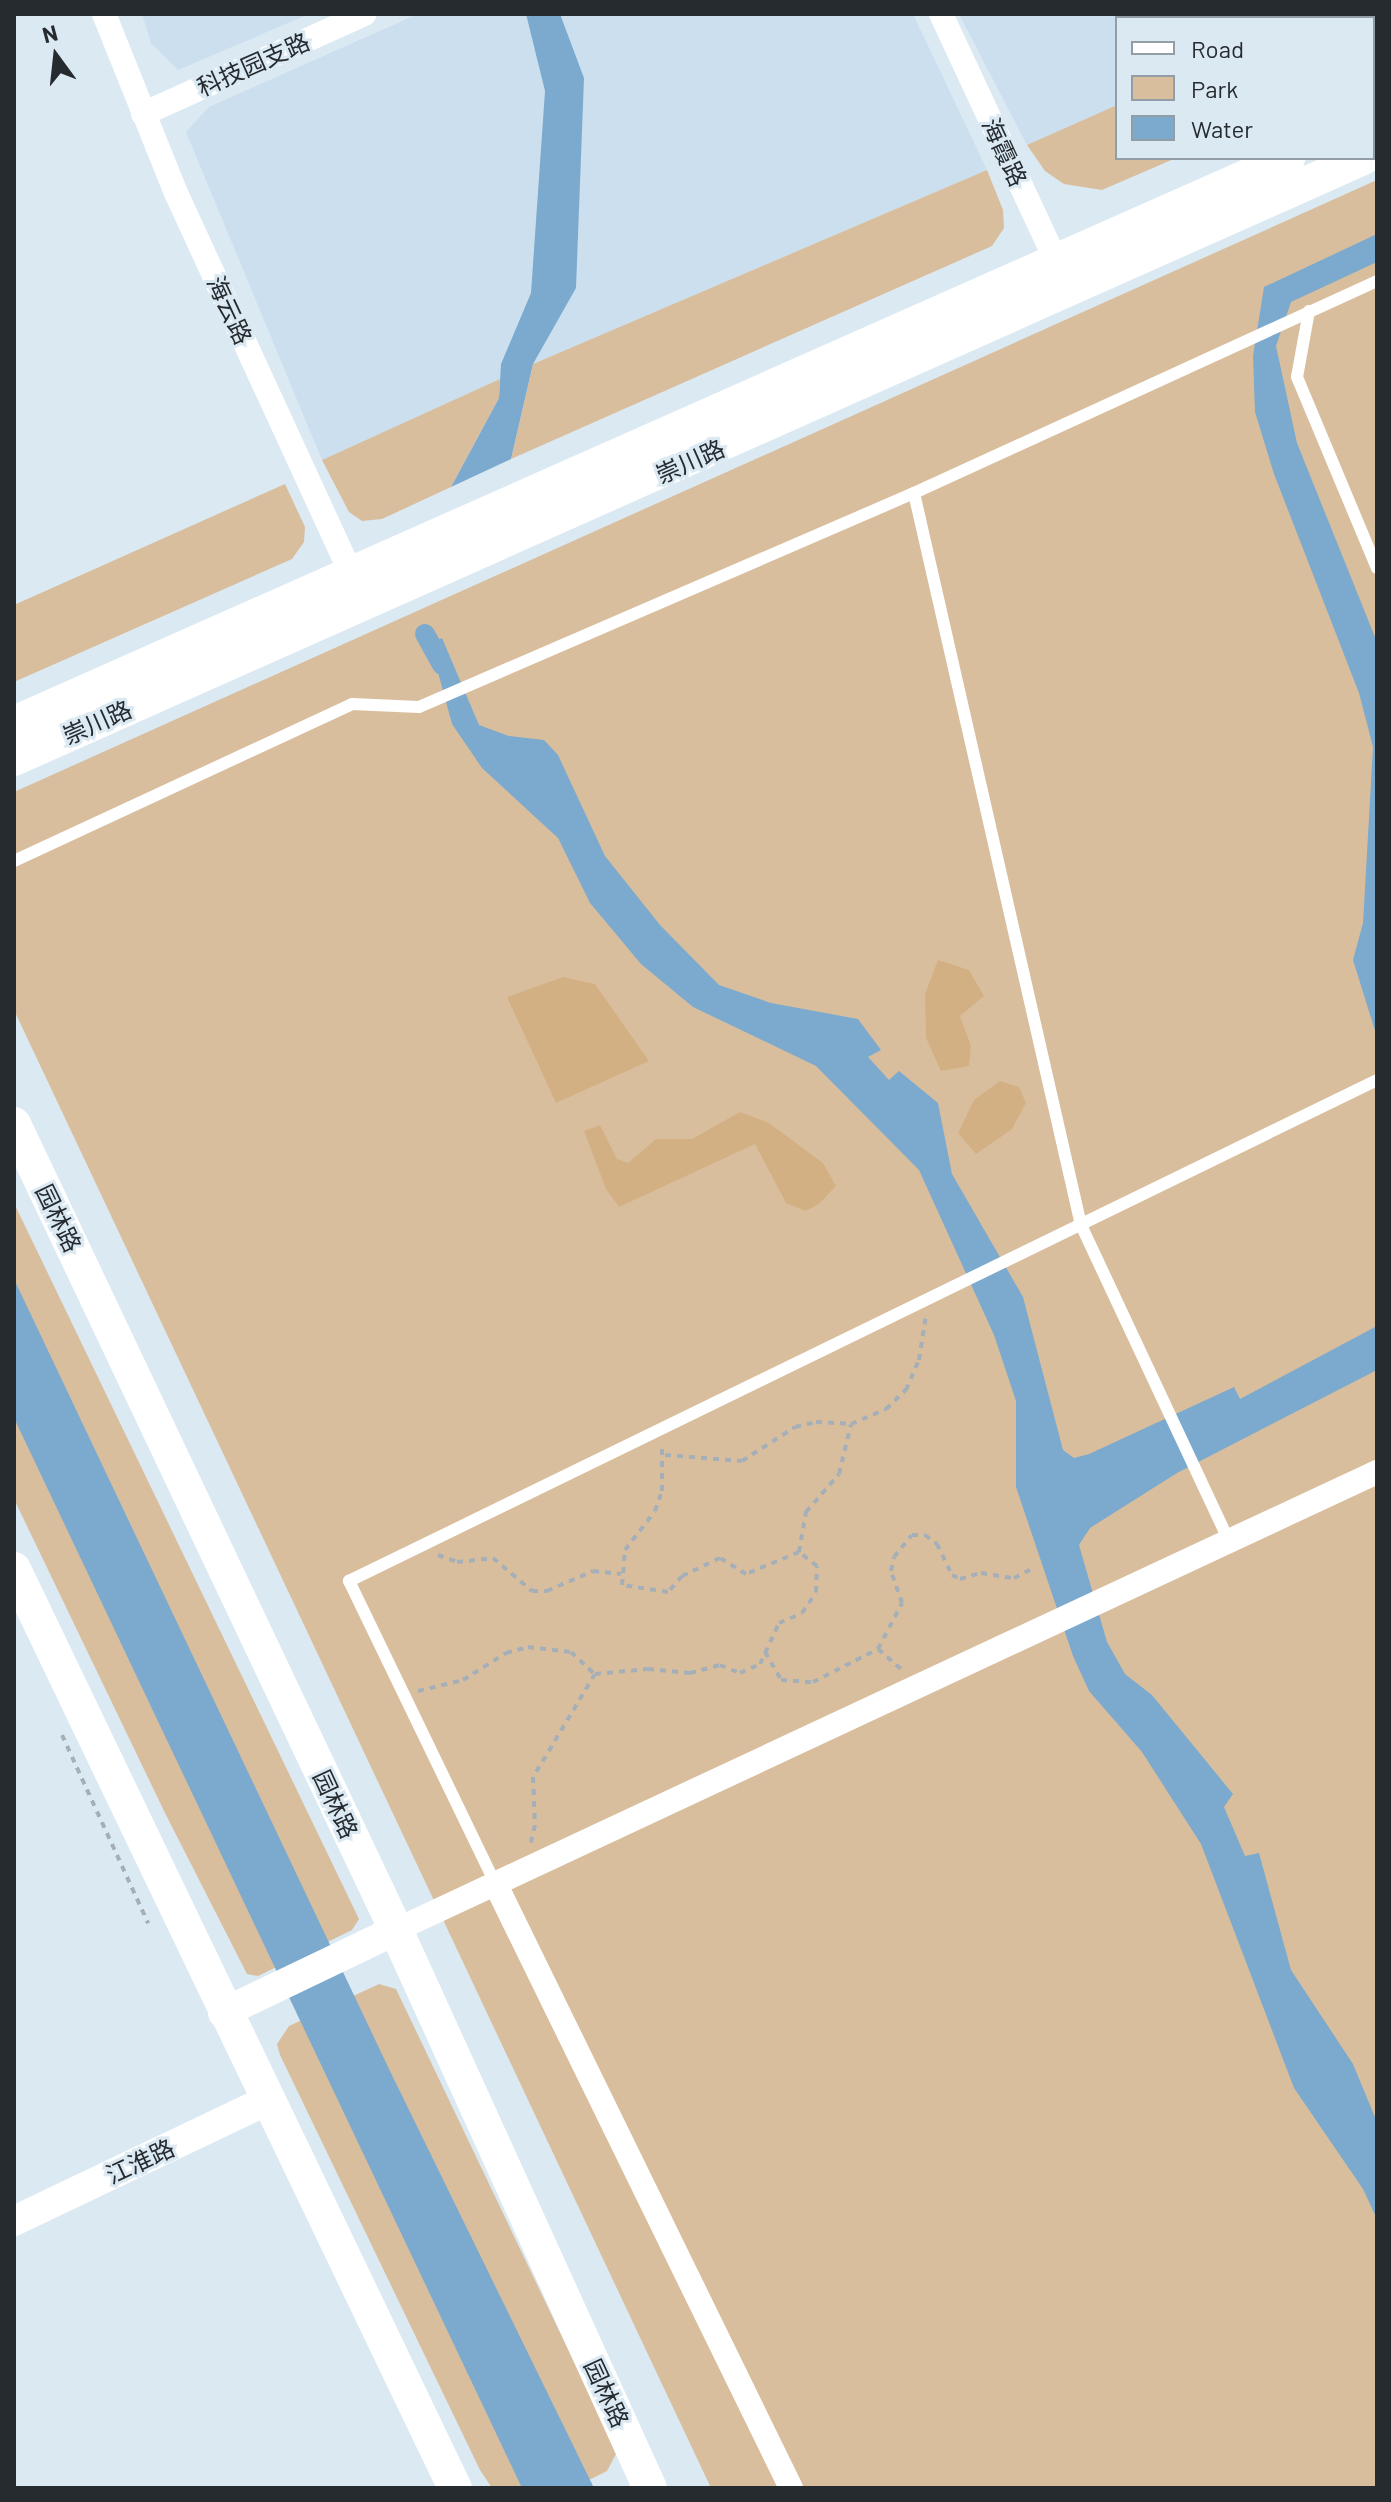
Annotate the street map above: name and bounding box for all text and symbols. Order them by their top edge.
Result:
north arrow [16,16,96,96]
legend [1115,16,1375,160]
text: N [39,18,60,47]
street label: 科技园支路 [192,26,314,102]
text: Road [1191,34,1244,63]
text: Park [1191,74,1238,103]
street label: 海霞路 [977,113,1033,191]
text: Water [1191,114,1253,143]
street label: 海云路 [202,271,258,349]
street label: 崇川路 [651,433,729,489]
street label: 崇川路 [58,694,136,750]
street label: 园林路 [30,1179,88,1257]
street label: 园林路 [308,1765,364,1843]
street label: 江淮路 [101,2133,179,2189]
street label: 园林路 [579,2354,635,2432]

